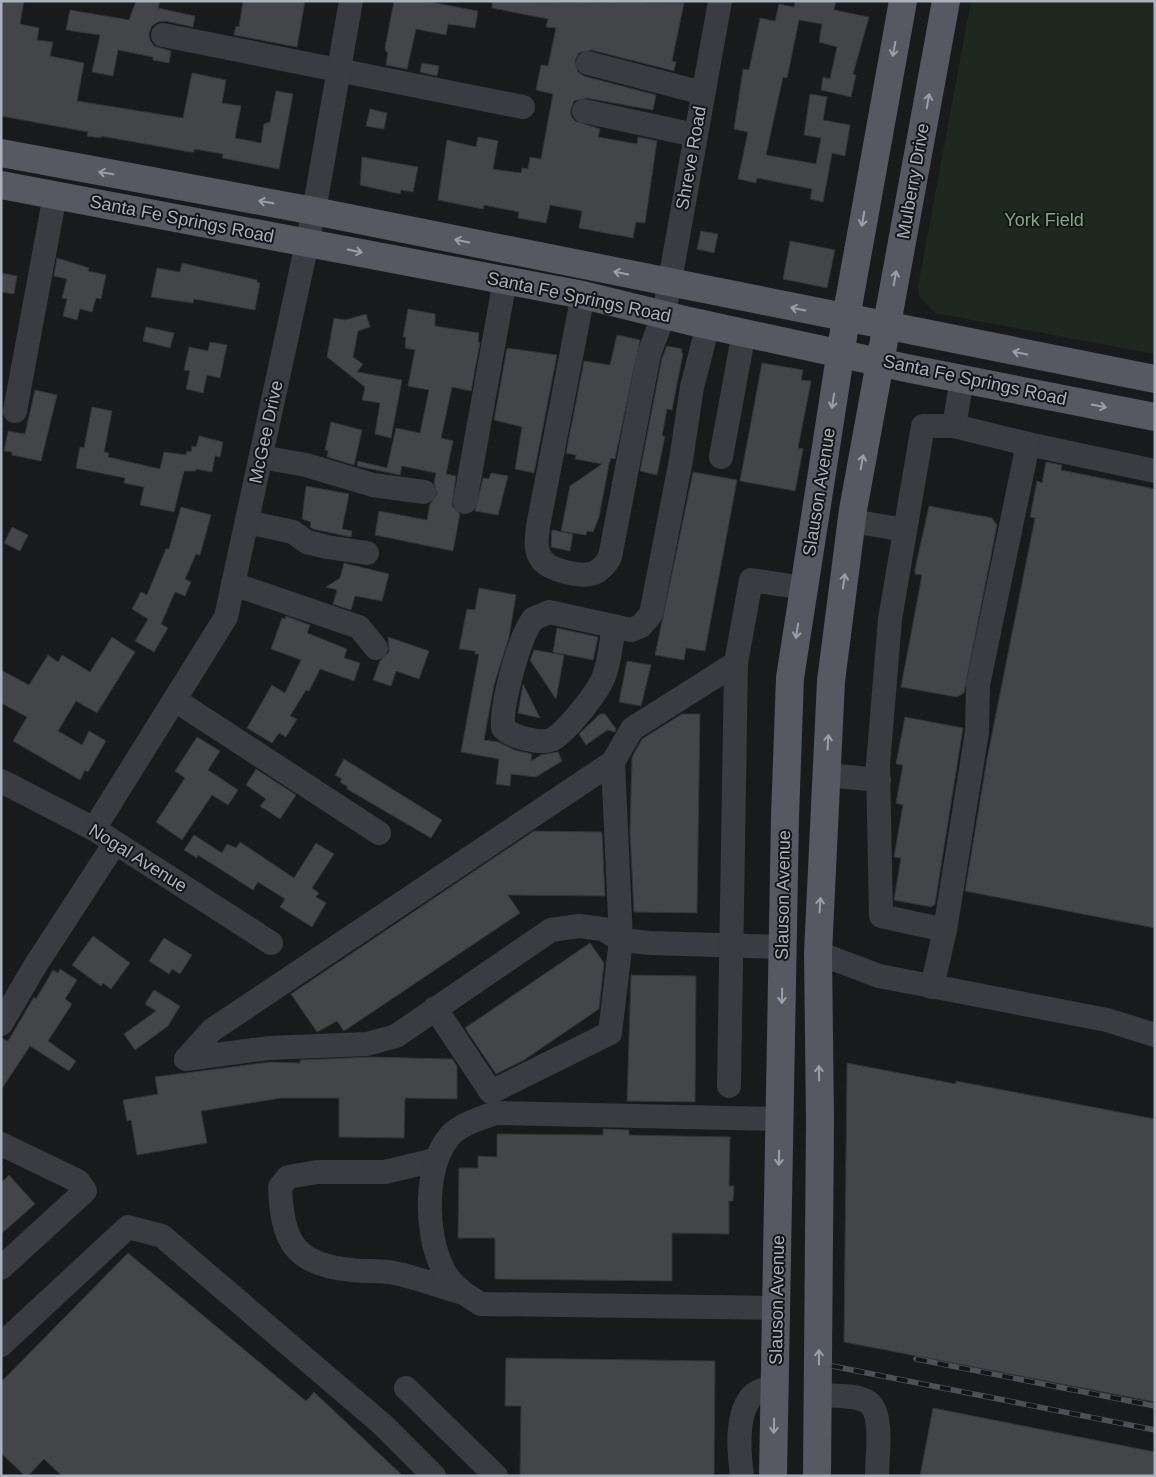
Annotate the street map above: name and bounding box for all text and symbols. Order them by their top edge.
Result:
one-way arrow [889,41,899,57]
one-way arrow [923,94,933,110]
street label: Shreve Road [672,105,710,211]
street label: Mulberry Drive [893,122,933,240]
one-way arrow [99,167,115,177]
street label: Santa Fe Springs Road [88,191,276,247]
one-way arrow [259,197,275,206]
park label: York Field [1004,210,1084,230]
one-way arrow [858,211,868,227]
one-way arrow [454,236,470,245]
one-way arrow [347,247,363,257]
street label: Santa Fe Springs Road [485,268,673,326]
one-way arrow [614,268,630,278]
one-way arrow [891,271,901,287]
one-way arrow [790,303,806,313]
one-way arrow [1013,347,1029,357]
street label: Santa Fe Springs Road [881,351,1069,409]
street label: McGee Drive [245,379,287,485]
one-way arrow [828,393,838,409]
one-way arrow [1091,401,1107,411]
street label: Slauson Avenue [799,426,839,558]
one-way arrow [857,454,867,470]
one-way arrow [839,573,849,589]
one-way arrow [792,622,802,638]
one-way arrow [823,735,833,751]
street label: Nogal Avenue [85,820,191,896]
street label: Slauson Avenue [772,830,794,960]
one-way arrow [815,897,825,913]
one-way arrow [777,988,787,1004]
one-way arrow [814,1066,824,1082]
one-way arrow [774,1150,784,1166]
street label: Slauson Avenue [766,1235,788,1365]
one-way arrow [814,1349,824,1366]
one-way arrow [770,1417,779,1433]

